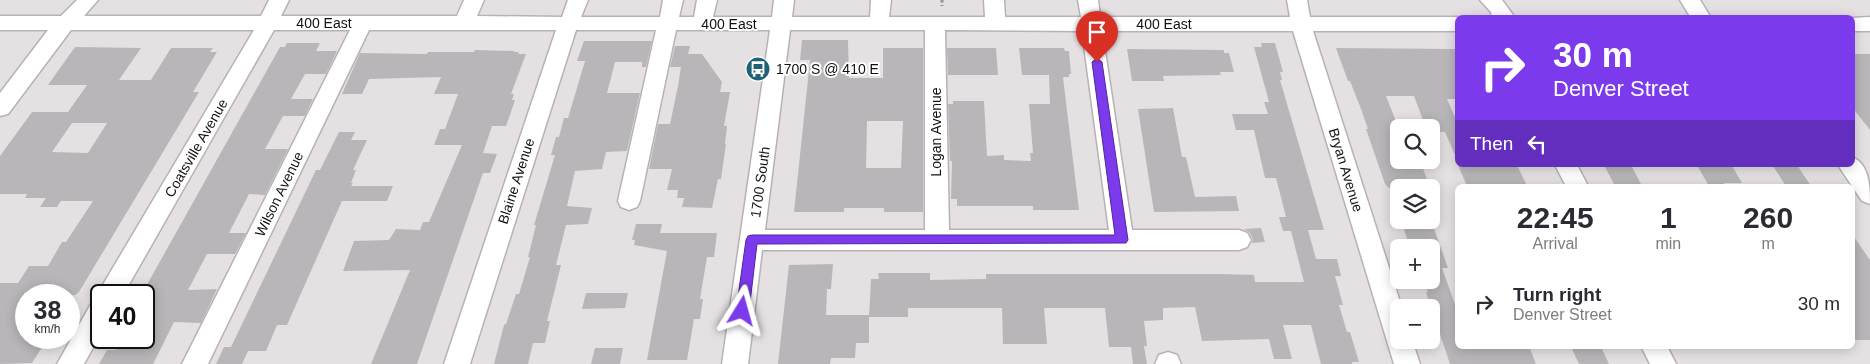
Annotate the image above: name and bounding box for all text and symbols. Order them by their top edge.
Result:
pin [1076,11,1118,62]
street label: 400 East [296,15,352,31]
street label: 400 East [701,16,757,32]
street label: 400 East [1136,16,1192,32]
icon: arrive [1083,18,1111,46]
icon: right [1470,35,1535,100]
text: 30 m [1553,35,1633,74]
bus stop icon: 1700 S @ 410 E [745,56,771,82]
place label: 1700 S @ 410 E [776,61,879,77]
text: Denver Street [1553,76,1689,101]
street label: Logan Avenue [928,87,944,177]
street label: Coatsville Avenue [161,96,231,200]
map controls [1390,119,1440,349]
button: search [1390,119,1440,169]
street label: Bryan Avenue [1326,126,1366,214]
icon: left [1523,130,1551,158]
text: Then [1470,133,1513,154]
street label: Blaine Avenue [495,136,537,226]
street label: 1700 South [747,145,773,219]
street label: Wilson Avenue [252,149,307,239]
button: layers [1390,179,1440,229]
text: 22:45 [1517,201,1594,234]
text: 1 [1660,201,1677,234]
text: 260 [1743,201,1793,234]
text: Arrival [1533,235,1578,252]
text: min [1655,235,1681,252]
text: m [1761,235,1775,252]
button: + [1390,239,1440,289]
speed limit sign: 40 [90,284,155,349]
position arrow [715,284,767,336]
text: Turn right [1513,284,1601,305]
icon: right [1470,290,1498,318]
text: 30 m [1798,293,1840,314]
text: 38 [34,296,61,324]
button: − [1390,299,1440,349]
text: Denver Street [1513,306,1612,323]
text: km/h [34,322,61,336]

